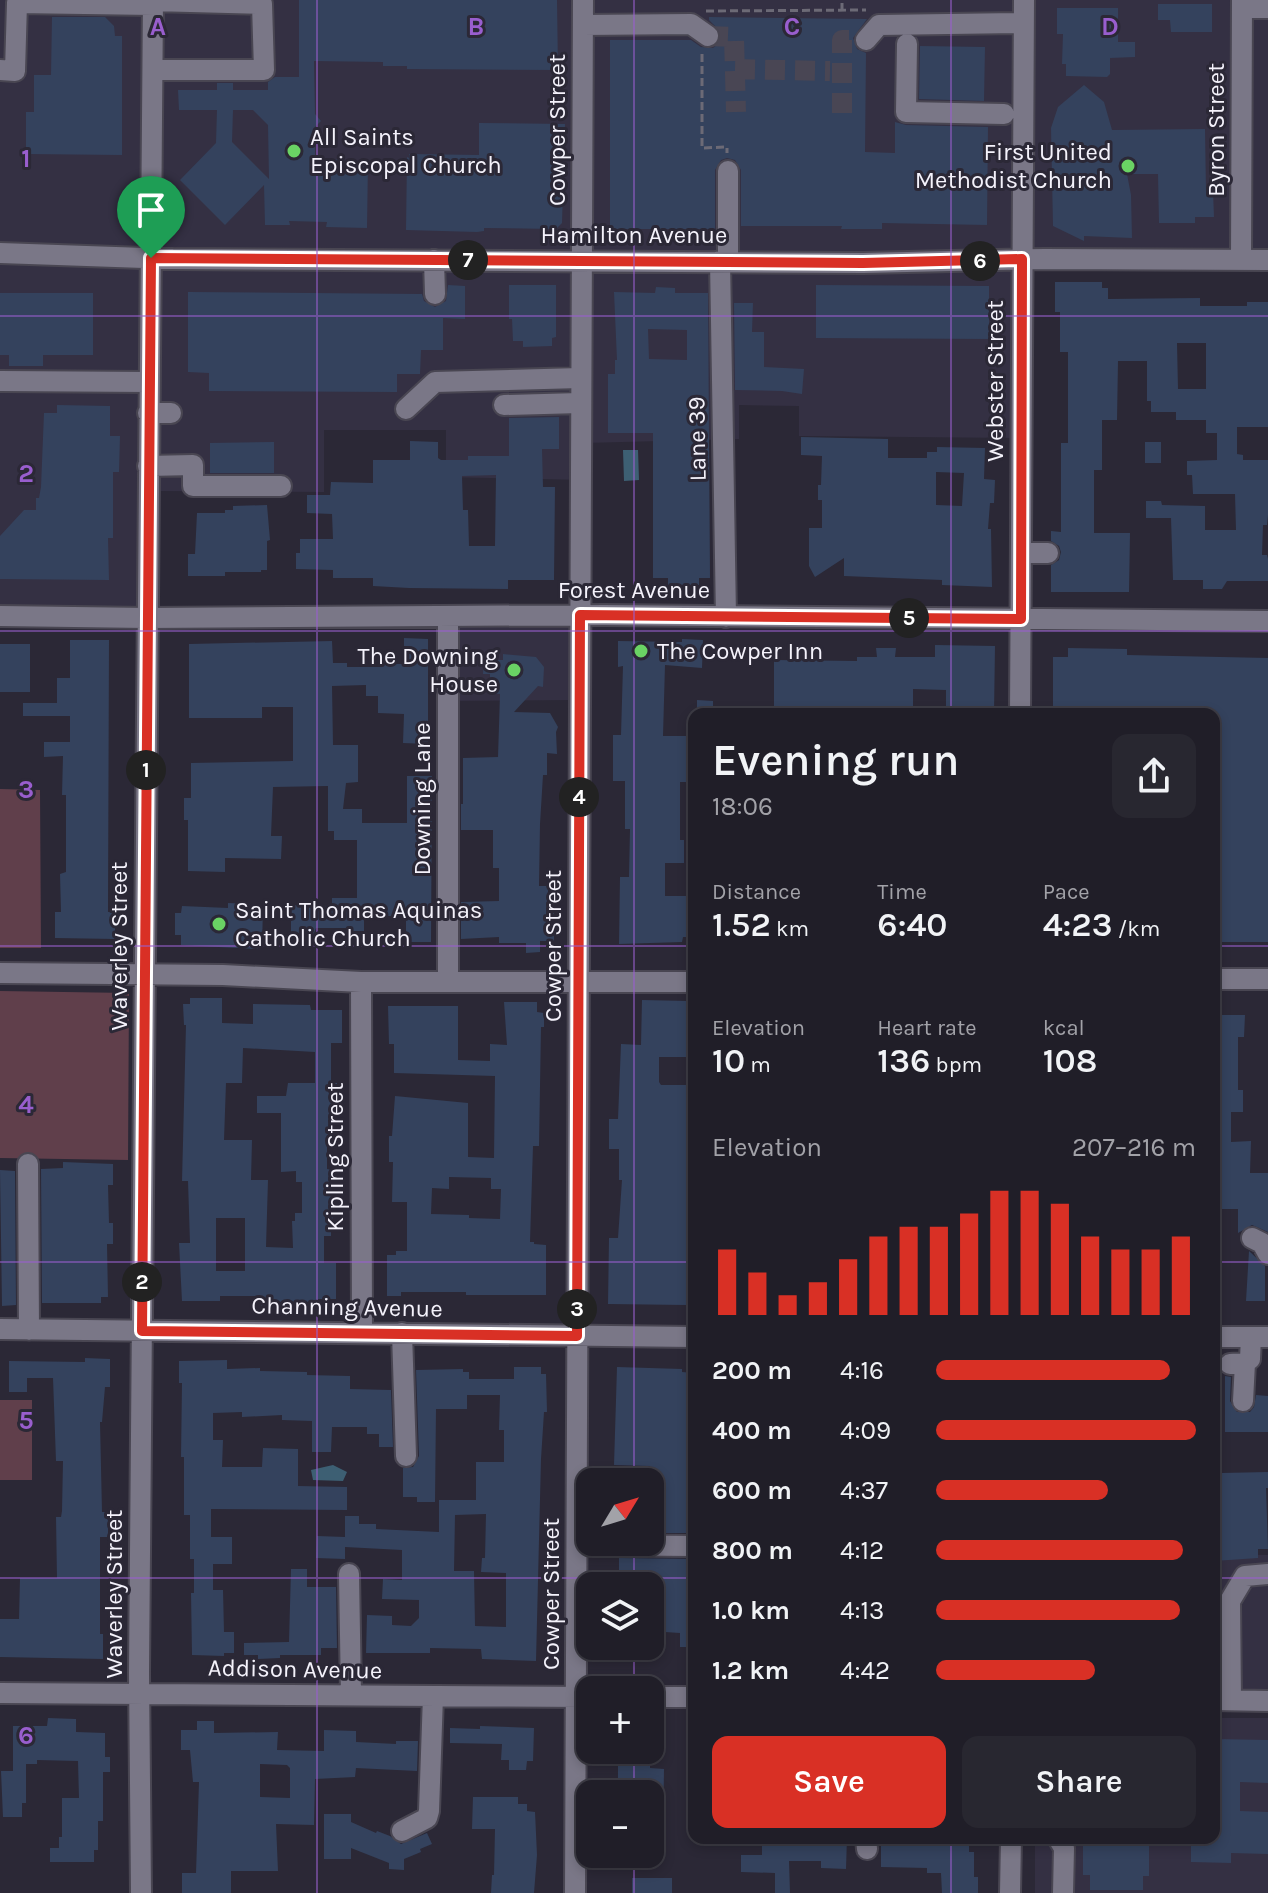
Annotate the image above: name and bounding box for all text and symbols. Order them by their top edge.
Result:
text: A [150,11,166,42]
text: B [468,11,484,42]
text: C [784,11,800,42]
text: D [1101,11,1119,42]
street label: Cowper Street [543,54,571,206]
street label: Byron Street [1202,63,1230,197]
place label: All Saints Episcopal Church [310,123,502,179]
place label: First United Methodist Church [915,138,1112,194]
marker: All Saints Episcopal Church [285,142,303,160]
text: 1 [21,143,31,174]
marker: First United Methodist Church [1119,157,1137,175]
pin [117,176,185,258]
icon: arrive [129,188,173,232]
street label: Hamilton Avenue [541,221,727,249]
pin: 7 [448,240,488,280]
pin: 6 [960,241,1000,281]
text: 7 [463,247,473,273]
text: 6 [973,248,987,274]
street label: Webster Street [981,300,1009,462]
street label: Lane 39 [682,396,712,482]
text: 2 [18,458,34,489]
street label: Forest Avenue [558,576,710,604]
pin: 5 [889,598,929,638]
text: 5 [903,605,915,631]
place label: The Cowper Inn [657,637,823,665]
place label: The Downing House [357,642,498,698]
marker: The Cowper Inn [632,642,650,660]
marker: The Downing House [505,661,523,679]
street label: Downing Lane [408,723,436,875]
button: share [1112,734,1196,818]
text: Evening run [712,735,959,786]
pin: 1 [126,750,166,790]
text: 1 [142,757,150,783]
text: 3 [18,774,34,805]
pin: 4 [559,777,599,817]
text: 4 [572,784,586,810]
text: 18:06 [712,791,773,822]
street label: Waverley Street [105,862,133,1030]
street label: Cowper Street [539,870,567,1022]
text: Distance [712,879,801,905]
text: Time [877,879,927,905]
text: Pace [1043,879,1090,905]
place label: Saint Thomas Aquinas Catholic Church [235,896,482,952]
text: 1.52 [712,905,771,945]
text: 6:40 [877,905,948,945]
text: 4:23 [1043,905,1113,945]
marker: Saint Thomas Aquinas Catholic Church [210,915,228,933]
text: km [771,916,809,942]
text: /km [1113,916,1160,942]
text: Elevation [712,1015,805,1041]
text: Heart rate [877,1015,977,1041]
text: kcal [1043,1015,1085,1041]
text: 10 [712,1041,745,1081]
text: 136 [877,1041,930,1081]
text: 108 [1043,1041,1097,1081]
text: m [745,1052,771,1078]
text: bpm [930,1052,982,1078]
street label: Kipling Street [321,1082,349,1232]
text: 4 [18,1089,34,1120]
text: Elevation [712,1132,822,1163]
text: 207–216 m [1072,1132,1196,1163]
pin: 2 [122,1262,162,1302]
text: 2 [135,1269,149,1295]
pin: 3 [557,1289,597,1329]
street label: Channing Avenue [251,1291,443,1323]
text: 3 [570,1296,584,1322]
text: 200 m [712,1355,792,1386]
text: 4:16 [840,1355,884,1386]
text: 5 [18,1405,34,1436]
text: 400 m [712,1415,792,1446]
text: 4:09 [840,1415,891,1446]
north arrow [576,1468,664,1556]
map controls [576,1468,664,1868]
text: 600 m [712,1475,792,1506]
text: 4:37 [840,1475,888,1506]
street label: Waverley Street [100,1510,128,1678]
street label: Cowper Street [537,1518,565,1670]
text: 800 m [712,1535,793,1566]
text: 4:12 [840,1535,884,1566]
button: layers [576,1572,664,1660]
text: 1.0 km [712,1595,790,1626]
text: 4:13 [840,1595,884,1626]
street label: Addison Avenue [208,1653,382,1685]
text: 1.2 km [712,1655,789,1686]
text: 4:42 [840,1655,890,1686]
button: + [576,1676,664,1764]
text: 6 [18,1720,34,1751]
button: Save [712,1736,946,1828]
button: Share [962,1736,1196,1828]
button: − [576,1780,664,1868]

